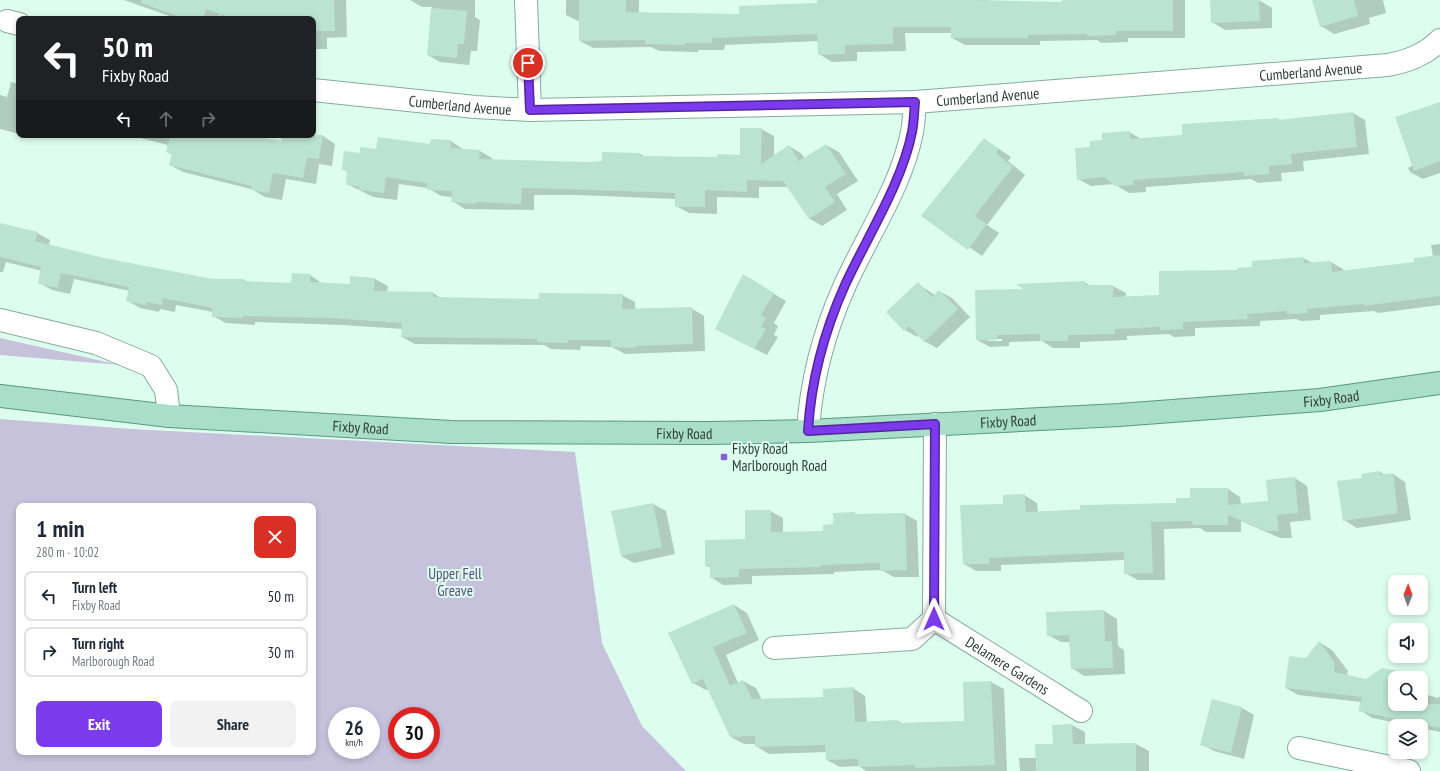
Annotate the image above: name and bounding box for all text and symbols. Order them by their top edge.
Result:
text: 50 m [102,28,153,65]
icon: left [36,32,88,84]
pin [511,46,545,80]
icon: arrive [517,52,539,74]
street label: Cumberland Avenue [1259,58,1363,85]
text: Fixby Road [102,64,169,87]
street label: Cumberland Avenue [936,83,1040,110]
street label: Cumberland Avenue [408,91,512,118]
icon: left [113,108,135,130]
icon: ahead [155,108,177,130]
icon: right [197,108,219,130]
street label: Fixby Road [1303,385,1360,411]
street label: Fixby Road [980,410,1037,432]
street label: Fixby Road [332,416,389,438]
street label: Fixby Road [656,423,713,443]
place label: Fixby Road Marlborough Road [732,439,827,475]
marker: Fixby Road Marlborough Road [719,452,729,462]
text: 1 min [36,513,84,544]
button: close [254,516,296,558]
text: 280 m · 10:02 [36,544,99,561]
park label: Upper Fell Greave [428,564,482,600]
north arrow [1388,575,1428,615]
map controls [1388,575,1428,759]
text: Turn left [72,578,117,597]
icon: left [38,585,60,607]
text: 50 m [268,587,294,606]
text: Fixby Road [72,597,121,614]
position arrow [913,598,955,640]
button: sound [1388,623,1428,663]
street label: Delamere Gardens [962,632,1053,698]
text: Turn right [72,634,124,653]
icon: right [38,641,60,663]
text: 30 m [268,643,294,662]
text: Marlborough Road [72,653,154,670]
button: search [1388,671,1428,711]
button: Exit [36,701,162,747]
button: Share [170,701,296,747]
speed limit sign: 30 [388,707,440,759]
text: 26 [344,715,364,741]
button: layers [1388,719,1428,759]
text: km/h [345,736,363,749]

